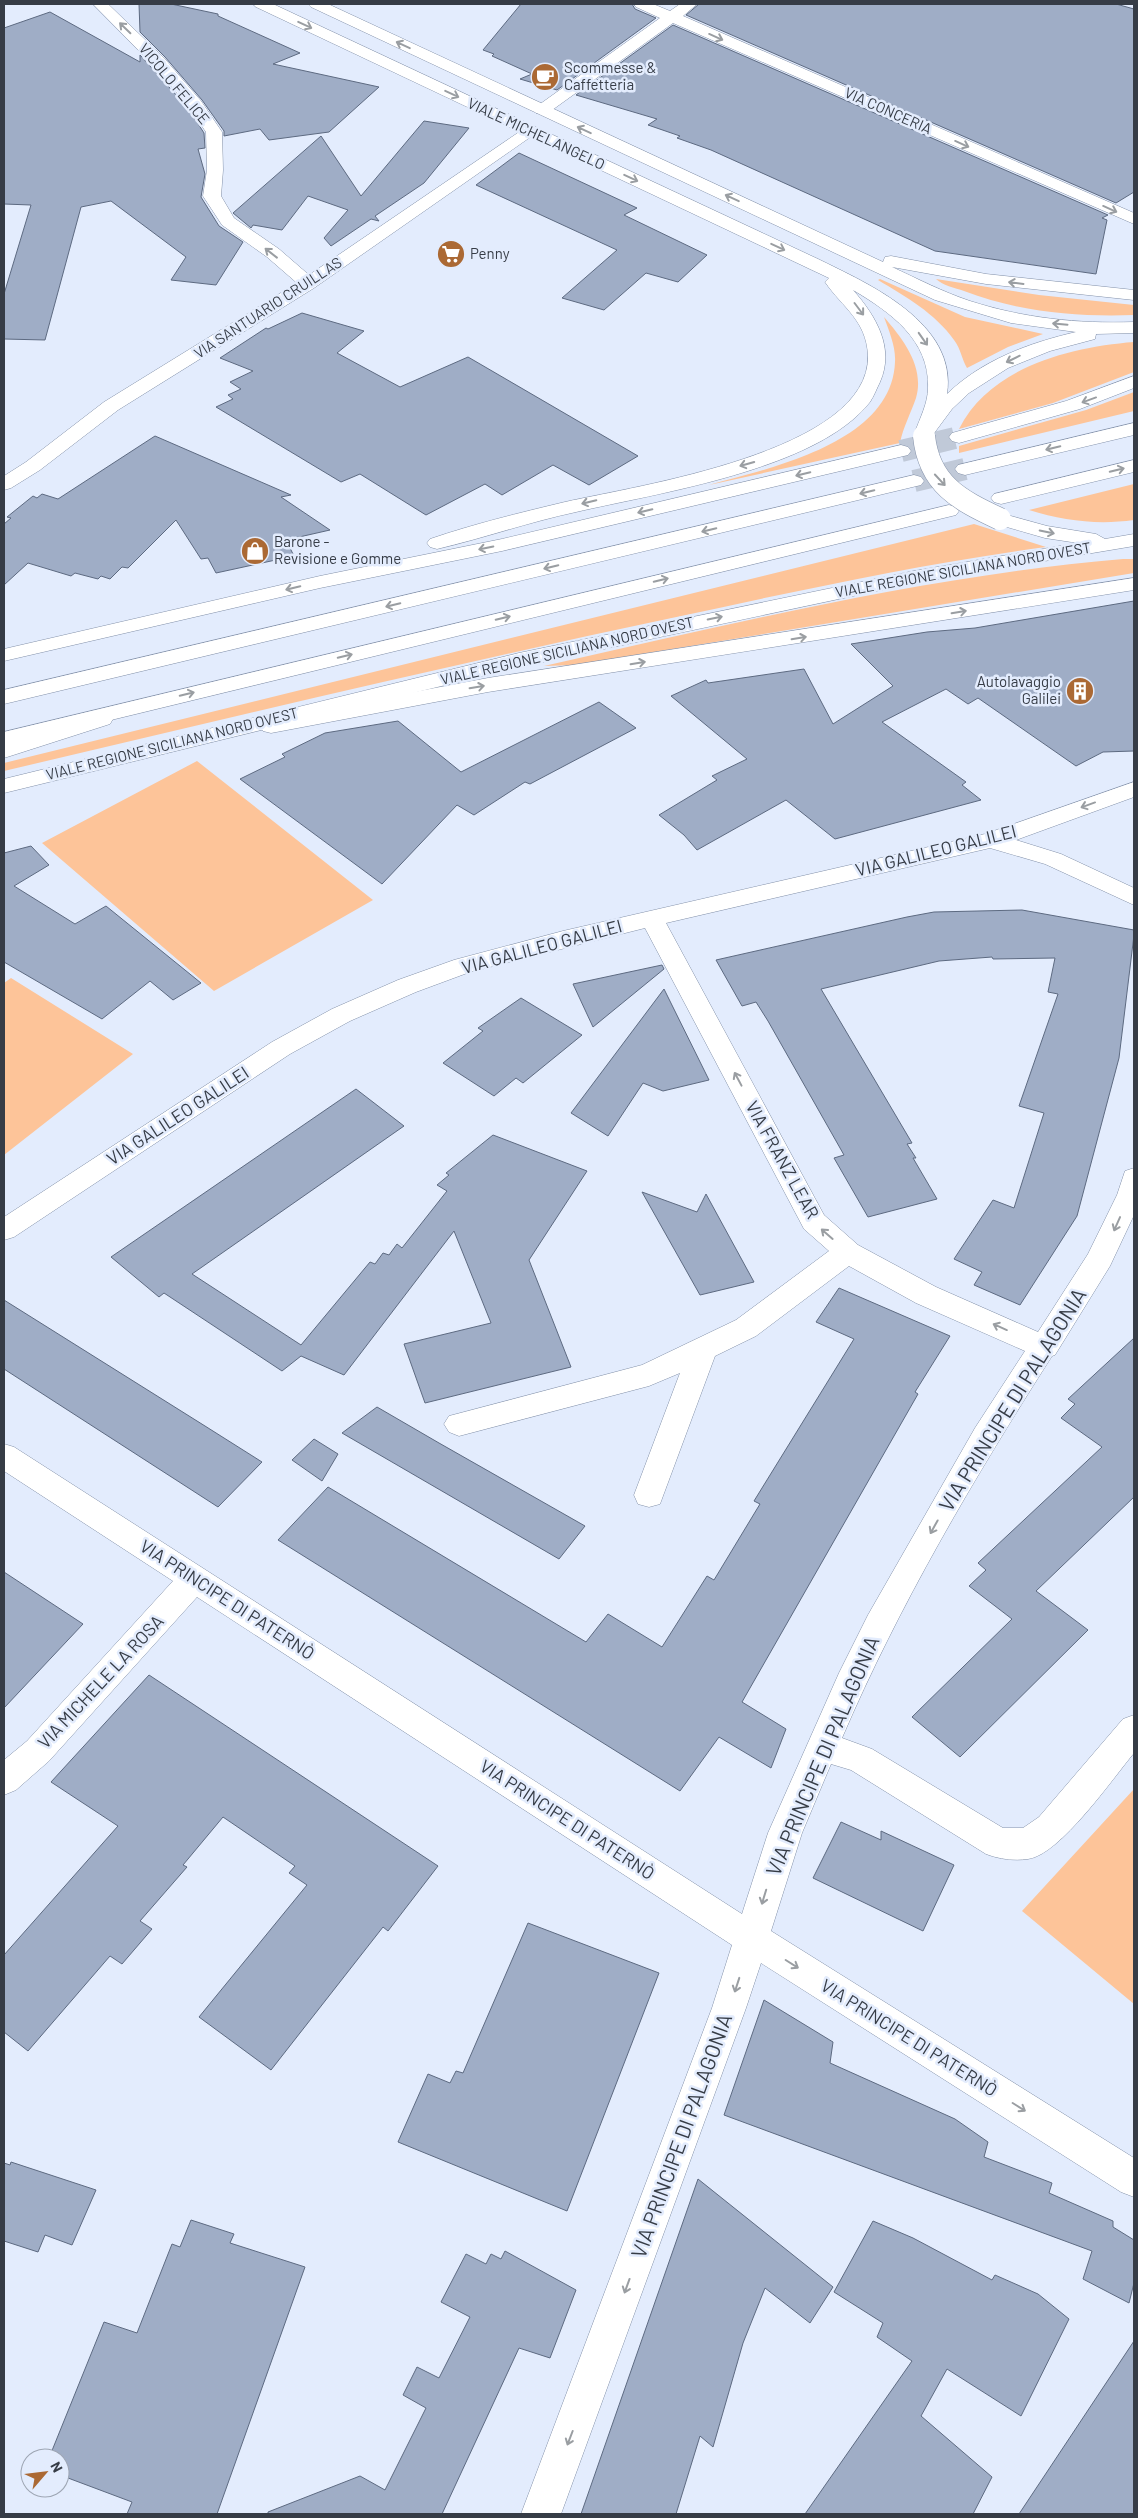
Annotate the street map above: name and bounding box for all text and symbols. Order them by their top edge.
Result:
one-way arrow [297,20,312,30]
one-way arrow [119,22,131,34]
one-way arrow [708,32,723,42]
street label: VICOLO FELICE [136,39,214,128]
one-way arrow [396,39,411,49]
place label: Scommesse & Caffetteria [564,58,656,93]
cafe icon: Scommesse & Caffetteria [530,62,560,92]
street label: VIA CONCERIA [842,83,935,137]
one-way arrow [444,90,459,99]
street label: VIALE MICHELANGELO [465,93,608,173]
one-way arrow [577,124,592,134]
one-way arrow [954,139,969,149]
one-way arrow [623,174,638,184]
one-way arrow [725,193,740,203]
one-way arrow [1103,205,1118,214]
supermarket icon: Penny [436,239,466,269]
one-way arrow [770,243,785,253]
place label: Penny [470,244,510,262]
one-way arrow [265,247,278,258]
street label: VIA SANTUARIO CRUILLAS [190,253,345,362]
one-way arrow [1008,278,1024,288]
one-way arrow [854,302,864,316]
one-way arrow [1053,320,1069,329]
one-way arrow [918,332,928,346]
one-way arrow [1005,354,1020,364]
one-way arrow [1082,396,1097,405]
one-way arrow [1045,444,1061,453]
one-way arrow [739,459,755,469]
one-way arrow [1108,465,1124,474]
one-way arrow [795,470,811,479]
one-way arrow [935,474,946,487]
one-way arrow [859,488,875,497]
one-way arrow [582,498,598,508]
one-way arrow [637,507,653,516]
one-way arrow [701,526,717,535]
one-way arrow [1039,528,1055,537]
place label: Barone - Revisione e Gomme [274,532,401,567]
shop icon: Barone - Revisione e Gomme [240,536,270,566]
street label: VIALE REGIONE SICILIANA NORD OVEST [834,538,1092,600]
one-way arrow [479,544,495,553]
one-way arrow [543,563,559,572]
one-way arrow [653,575,669,584]
one-way arrow [285,584,301,594]
one-way arrow [385,601,401,610]
one-way arrow [951,607,967,617]
street label: VIALE REGIONE SICILIANA NORD OVEST [438,612,695,688]
one-way arrow [495,613,511,622]
one-way arrow [707,613,723,622]
one-way arrow [790,632,806,642]
one-way arrow [337,651,353,660]
one-way arrow [630,657,646,667]
place label: Autolavaggio Galilei [977,672,1061,707]
building icon: Autolavaggio Galilei [1065,676,1095,706]
one-way arrow [469,682,485,692]
one-way arrow [179,689,195,698]
street label: VIALE REGIONE SICILIANA NORD OVEST [44,703,300,783]
one-way arrow [1081,801,1097,810]
street label: VIA GALILEO GALILEI [853,819,1019,881]
street label: VIA GALILEO GALILEI [459,914,624,978]
street label: VIA GALILEO GALILEI [102,1061,253,1169]
one-way arrow [732,1072,742,1086]
street label: VIA FRANZ LEAR [741,1097,824,1222]
one-way arrow [1112,1216,1122,1231]
one-way arrow [821,1228,834,1239]
street label: VIA PRINCIPE DI PALAGONIA [933,1283,1091,1515]
one-way arrow [993,1322,1008,1332]
one-way arrow [929,1520,939,1535]
street label: VIA PRINCIPE DI PATERNÒ [136,1534,319,1664]
street label: VIA MICHELE LA ROSA [33,1610,168,1753]
street label: VIA PRINCIPE DI PALAGONIA [760,1631,884,1879]
street label: VIA PRINCIPE DI PATERNÒ [476,1754,659,1884]
one-way arrow [758,1888,768,1904]
one-way arrow [785,1960,799,1970]
street label: VIA PRINCIPE DI PATERNÒ [817,1974,1002,2101]
one-way arrow [731,1976,741,1992]
street label: VIA PRINCIPE DI PALAGONIA [625,2010,737,2261]
one-way arrow [1011,2102,1025,2112]
one-way arrow [622,2277,631,2293]
one-way arrow [565,2430,574,2445]
north arrow [20,2448,70,2498]
text: N [47,2459,67,2475]

